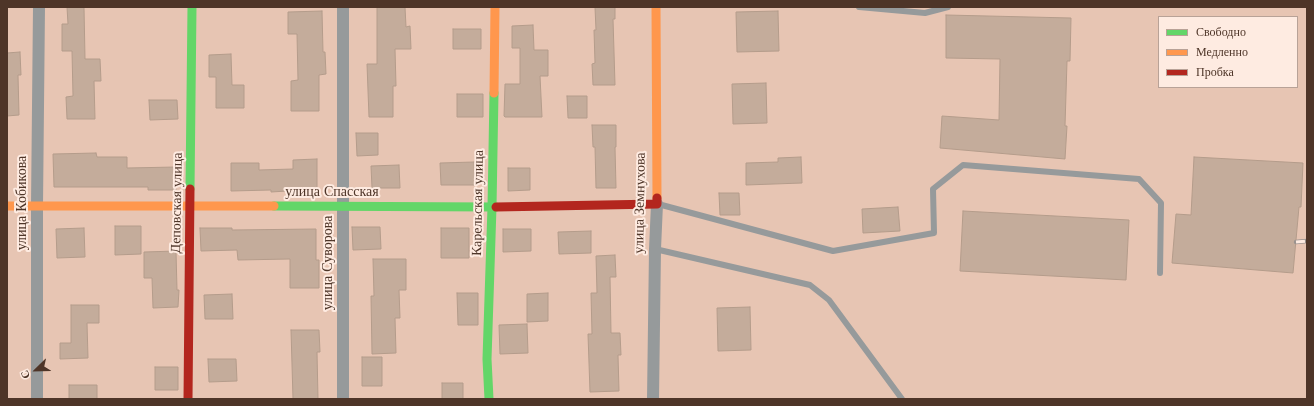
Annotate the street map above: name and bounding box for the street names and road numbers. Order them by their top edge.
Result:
street label: Карельская улица [469,150,487,256]
street label: Деповская улица [168,152,186,254]
street label: улица Земнухова [631,152,649,254]
street label: улица Кобикова [14,156,30,250]
street label: улица Спасская [285,184,379,200]
street label: улица Суворова [320,216,336,310]

